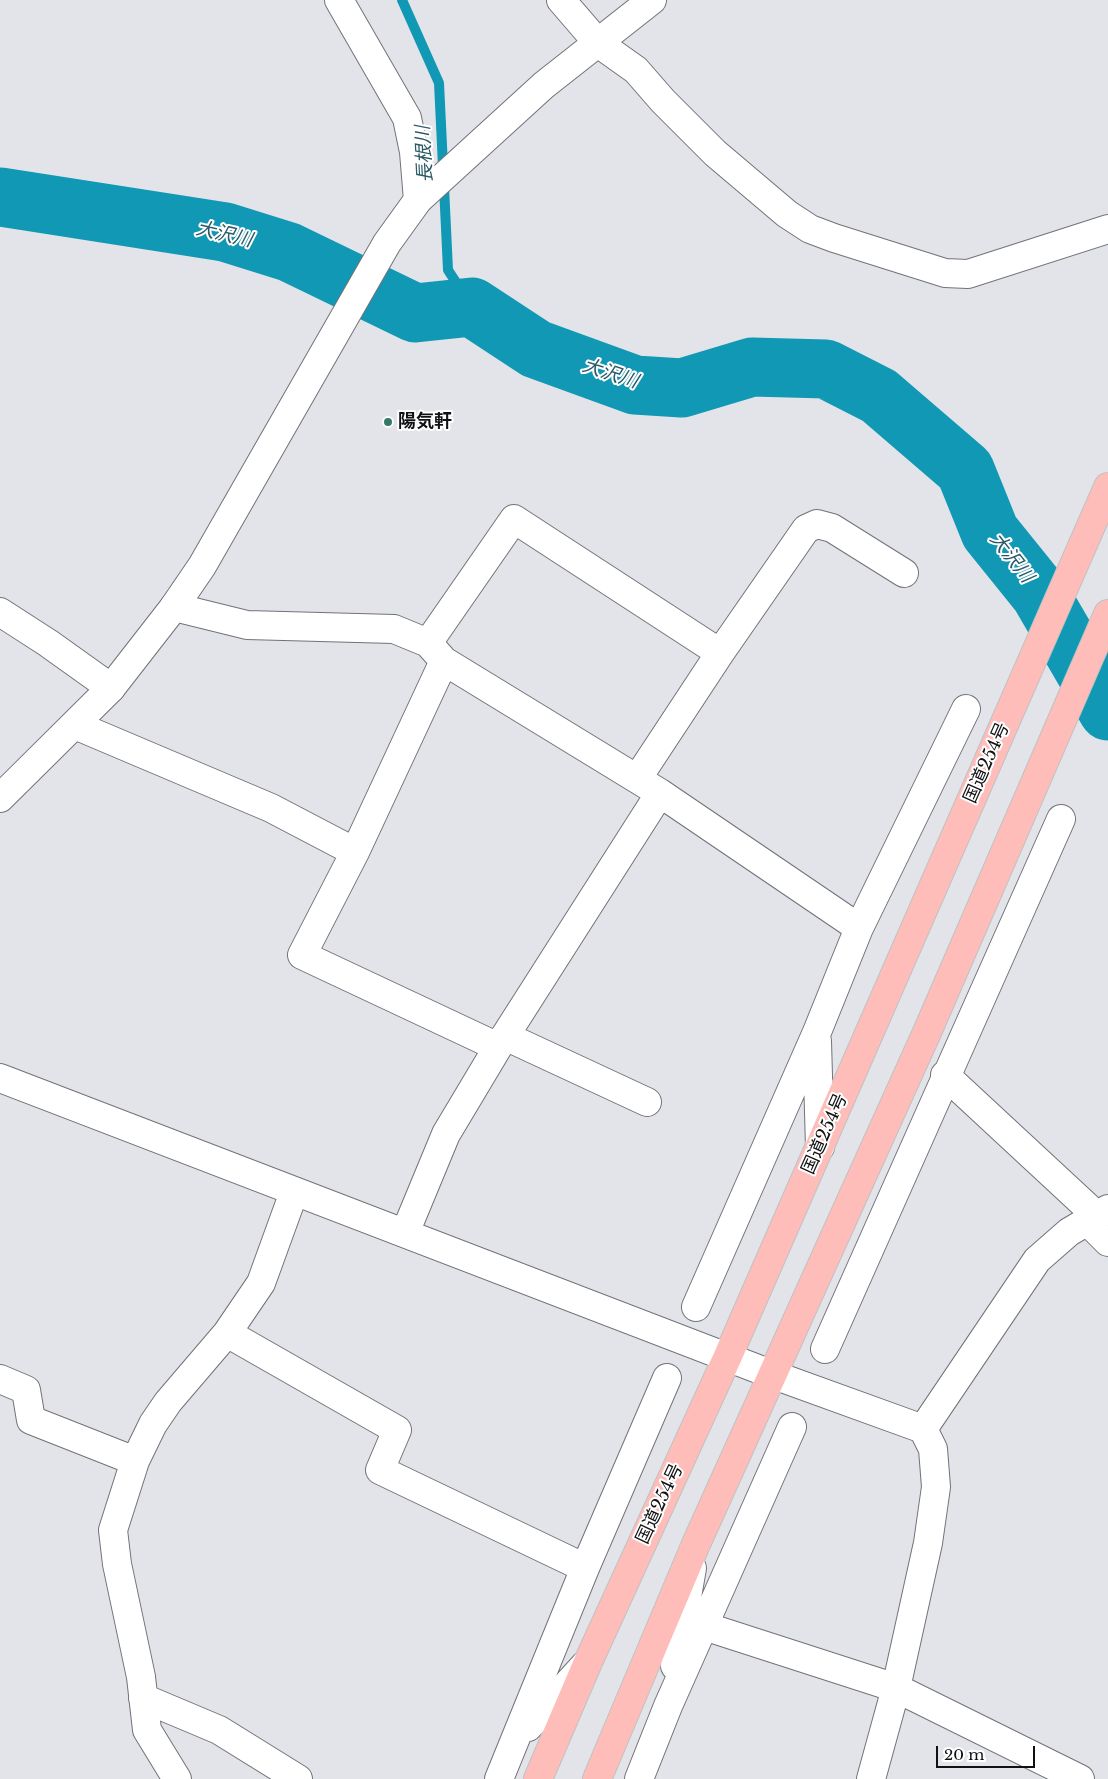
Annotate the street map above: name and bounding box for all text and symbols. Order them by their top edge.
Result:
water label: 長根川 [412,125,438,183]
water label: 大沢川 [194,217,254,253]
water label: 大沢川 [579,354,641,394]
place label: 陽気軒 [398,411,452,433]
marker: 陽気軒 [382,416,394,428]
water label: 大沢川 [984,529,1038,587]
street label: 国道254号 [960,719,1014,807]
street label: 国道254号 [798,1090,852,1178]
street label: 国道254号 [632,1461,688,1547]
scale bar [938,1736,1037,1768]
text: 20 m [944,1745,984,1764]

